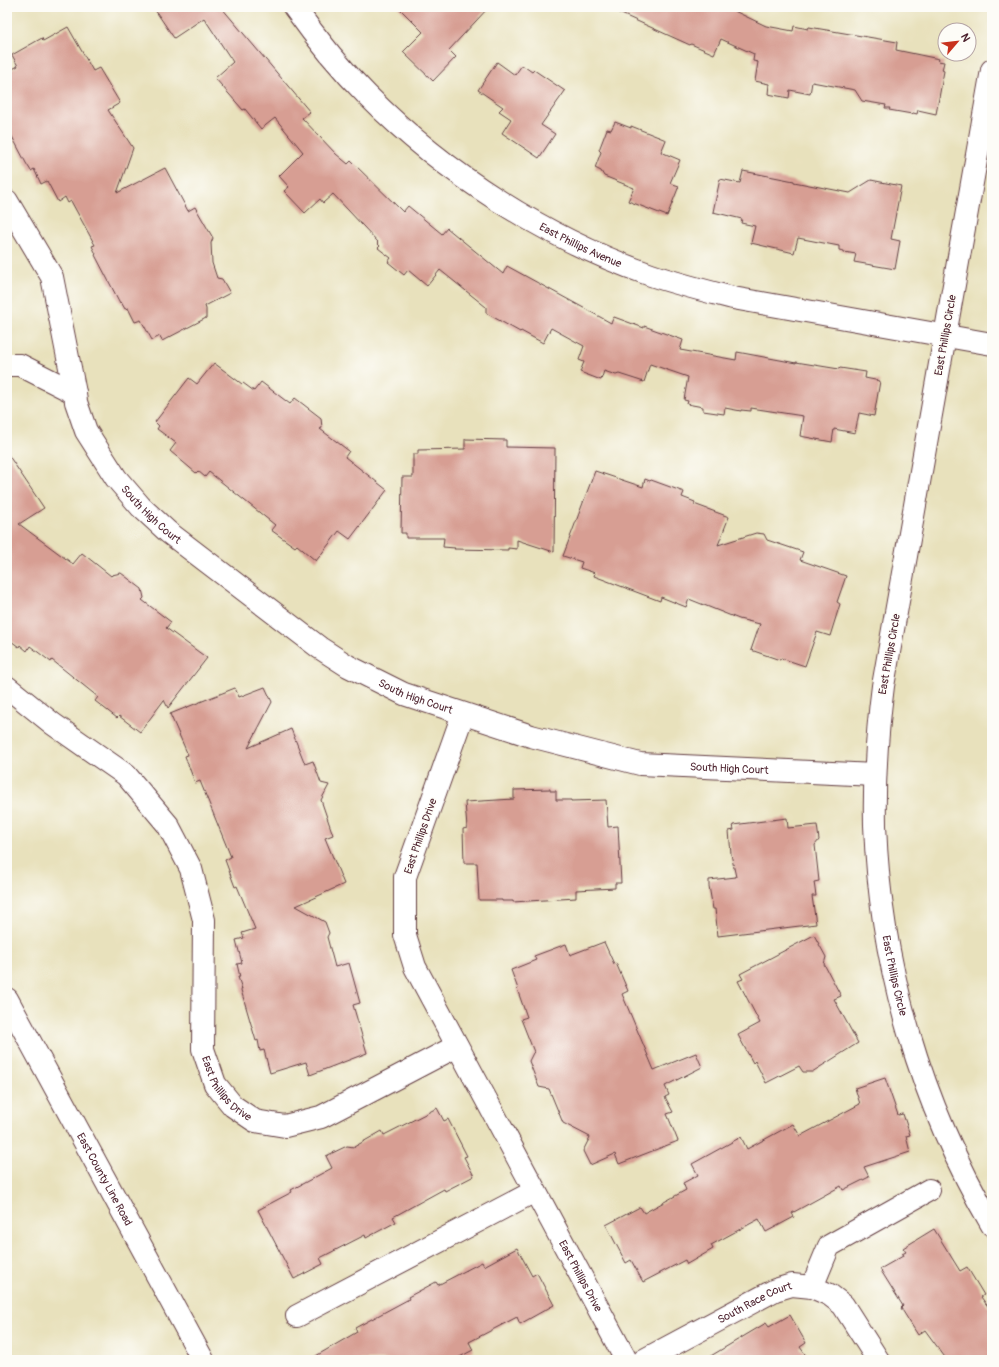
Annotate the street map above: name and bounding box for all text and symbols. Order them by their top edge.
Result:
north arrow [937,22,977,62]
text: N [958,31,973,44]
street label: East Phillips Avenue [537,220,624,271]
street label: East Phillips Circle [932,293,959,377]
street label: South High Court [118,483,184,547]
street label: East Phillips Circle [876,612,903,696]
street label: South High Court [376,676,455,717]
street label: South High Court [690,760,769,777]
street label: East Phillips Drive [401,796,440,876]
street label: East Phillips Circle [879,934,910,1018]
street label: East Phillips Drive [199,1054,255,1124]
street label: East County Line Road [74,1131,135,1228]
street label: East Phillips Drive [556,1238,605,1314]
street label: South Race Court [715,1279,794,1326]

